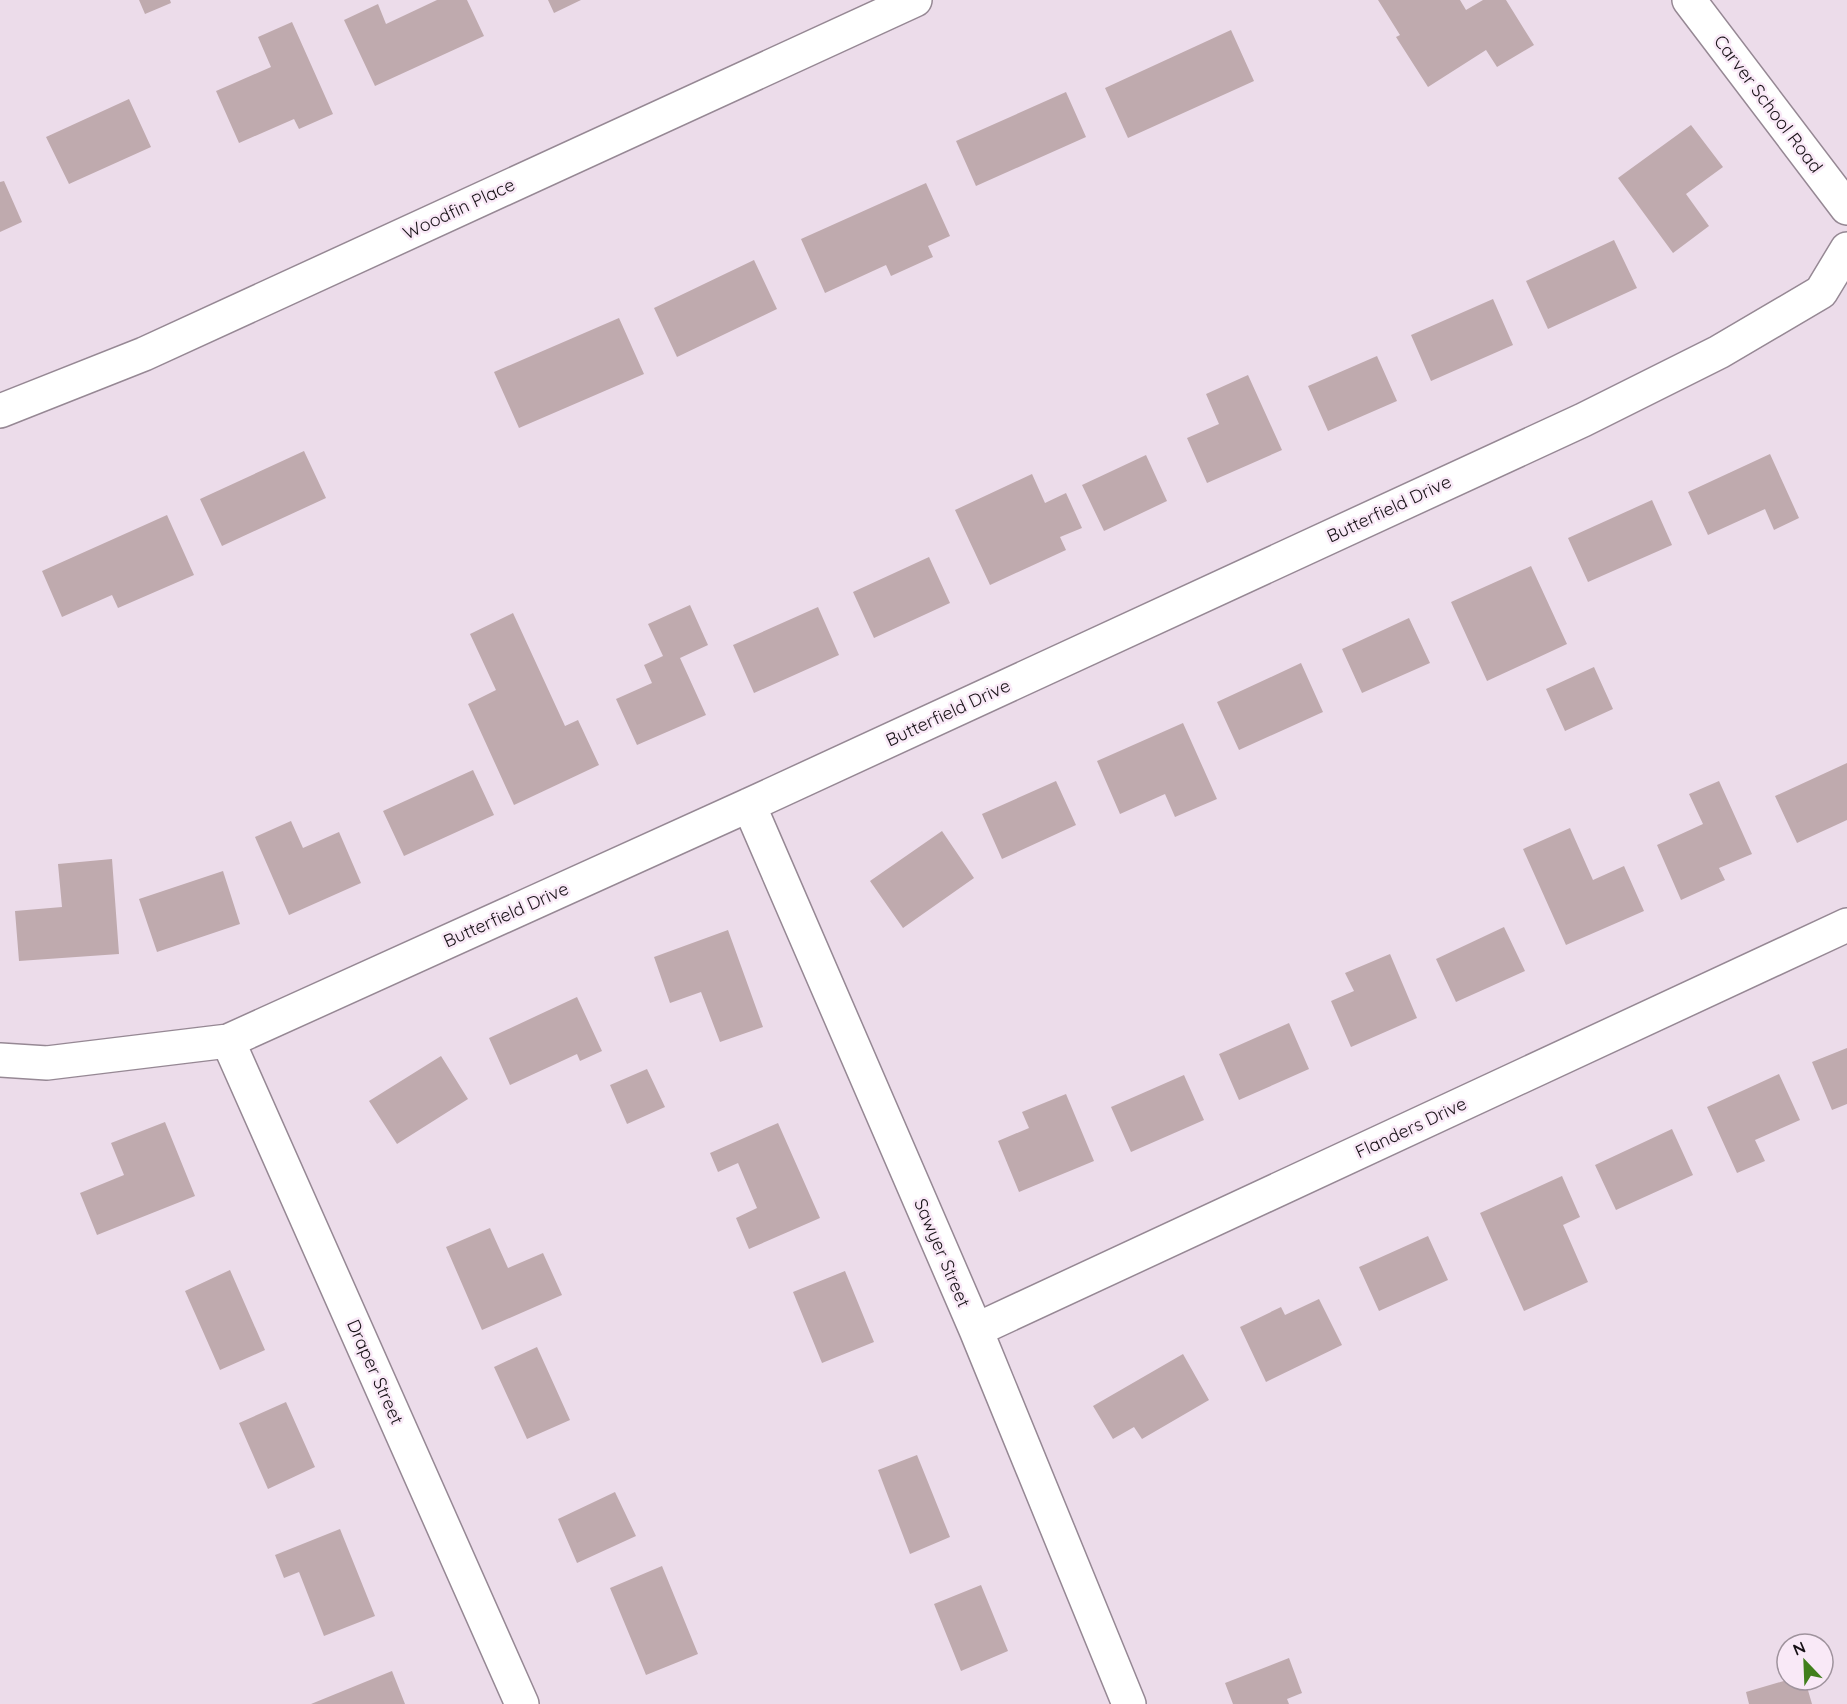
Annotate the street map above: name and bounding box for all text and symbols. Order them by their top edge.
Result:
street label: Carver School Road [1709,30,1828,177]
street label: Woodfin Place [399,173,518,244]
street label: Butterfield Drive [1323,470,1455,547]
street label: Butterfield Drive [882,674,1014,751]
street label: Butterfield Drive [440,877,572,952]
street label: Flanders Drive [1351,1092,1470,1163]
street label: Sawyer Street [909,1195,976,1311]
street label: Draper Street [342,1316,409,1428]
north arrow [1775,1632,1835,1692]
text: N [1790,1637,1808,1660]

